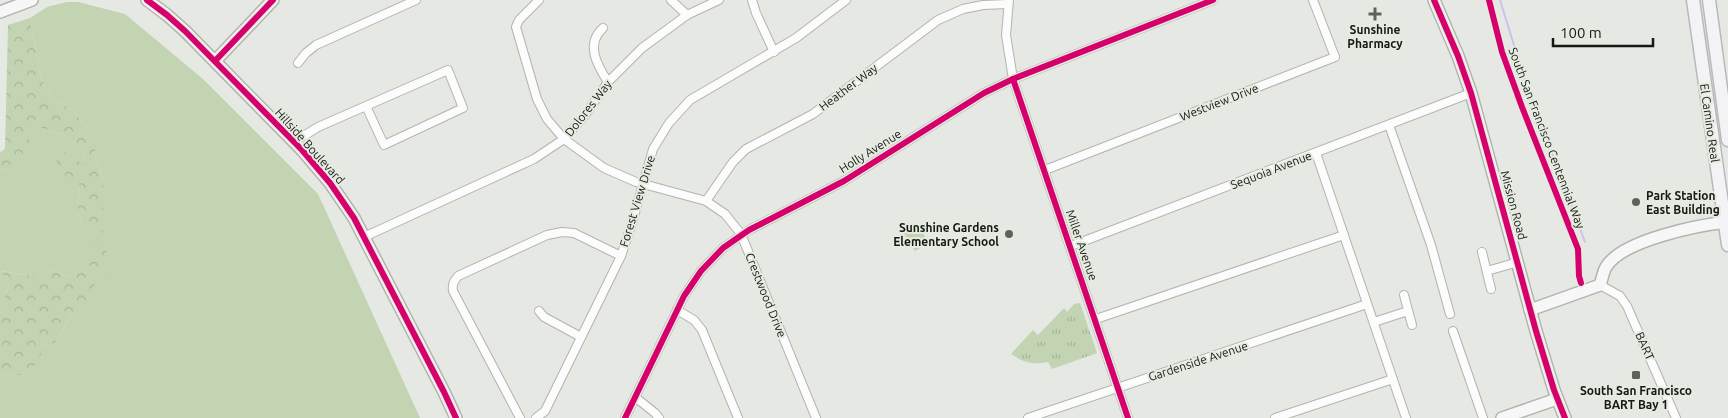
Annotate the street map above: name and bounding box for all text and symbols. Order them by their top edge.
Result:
marker: Sunshine Pharmacy [1369,8,1381,20]
scale bar [1553,15,1653,47]
place label: Sunshine Pharmacy [1347,23,1403,50]
text: 100 m [1560,24,1602,41]
street label: South San Francisco Centennial Way [1506,46,1588,231]
street label: Heather Way [816,61,880,113]
street label: Dolores Way [562,77,614,139]
street label: Westview Drive [1178,81,1260,123]
street label: El Camino Real [1698,83,1722,163]
street label: Hillside Boulevard [273,106,347,186]
street label: Holly Avenue [837,127,903,175]
street label: Sequoia Avenue [1228,149,1314,191]
street label: Forest View Drive [617,154,657,248]
street label: Mission Road [1499,169,1529,241]
place label: Park Station East Building [1646,189,1720,216]
marker: Park Station East Building [1630,196,1642,208]
street label: Miller Avenue [1064,208,1100,282]
place label: Sunshine Gardens Elementary School [893,221,999,248]
marker: Sunshine Gardens Elementary School [1003,228,1015,240]
street label: Crestwood Drive [743,251,789,339]
street label: BART [1633,330,1657,362]
street label: Gardenside Avenue [1146,339,1250,383]
marker: South San Francisco BART Bay 1 [1630,369,1642,381]
place label: South San Francisco BART Bay 1 [1580,384,1692,411]

